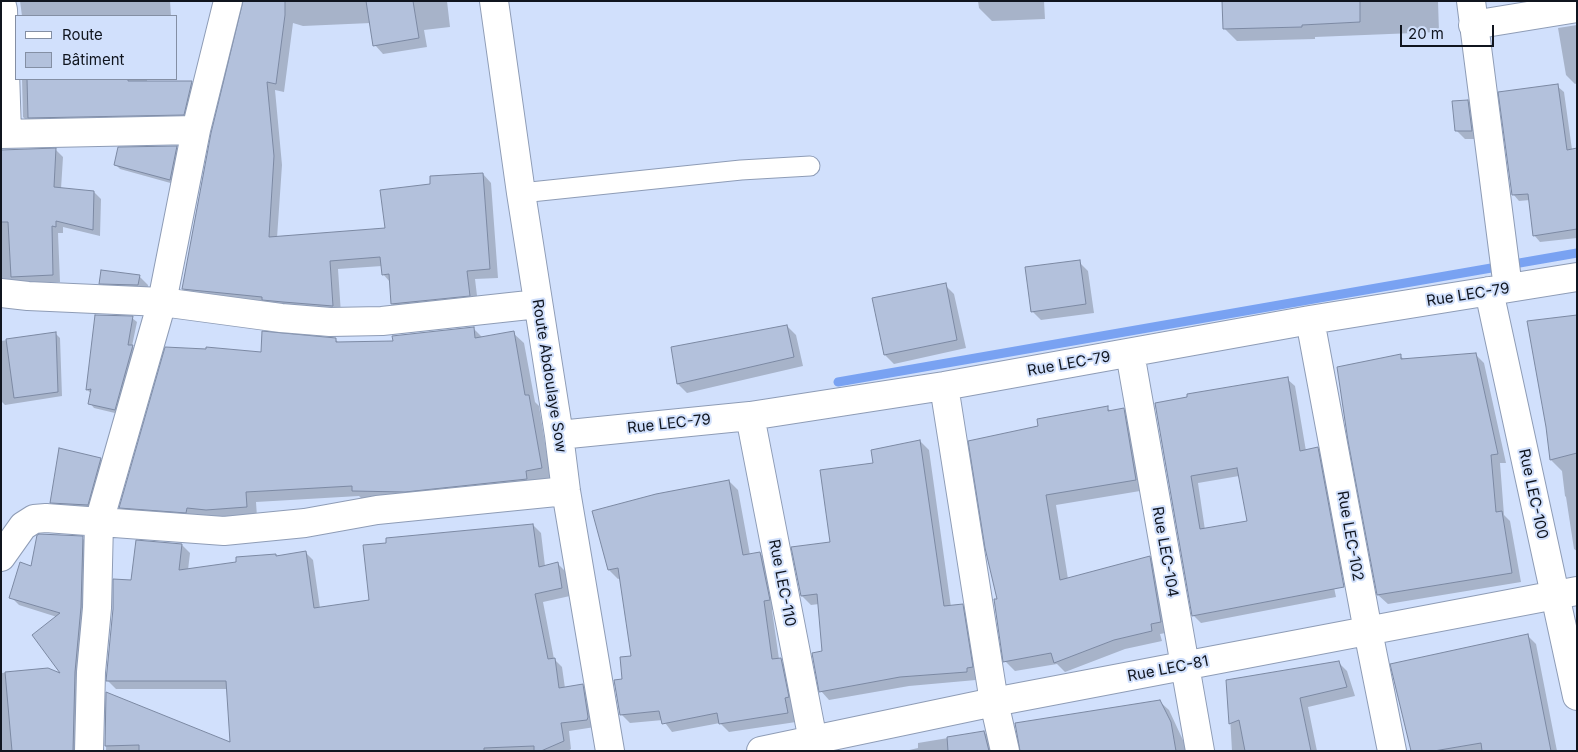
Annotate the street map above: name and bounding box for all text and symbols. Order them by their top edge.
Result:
legend [15,15,178,80]
scale bar [1403,15,1497,47]
text: 20 m [1408,24,1444,43]
text: Route [62,25,103,44]
text: Bâtiment [62,50,124,69]
street label: Rue LEC-79 [1425,280,1511,310]
street label: Route Abdoulaye Sow [528,298,570,454]
street label: Rue LEC-79 [1026,348,1112,380]
street label: Rue LEC-79 [626,411,712,437]
street label: Rue LEC-100 [1515,447,1551,541]
street label: Rue LEC-102 [1333,489,1367,583]
street label: Rue LEC-104 [1148,505,1182,599]
street label: Rue LEC-110 [765,538,799,628]
street label: Rue LEC-81 [1126,652,1210,686]

